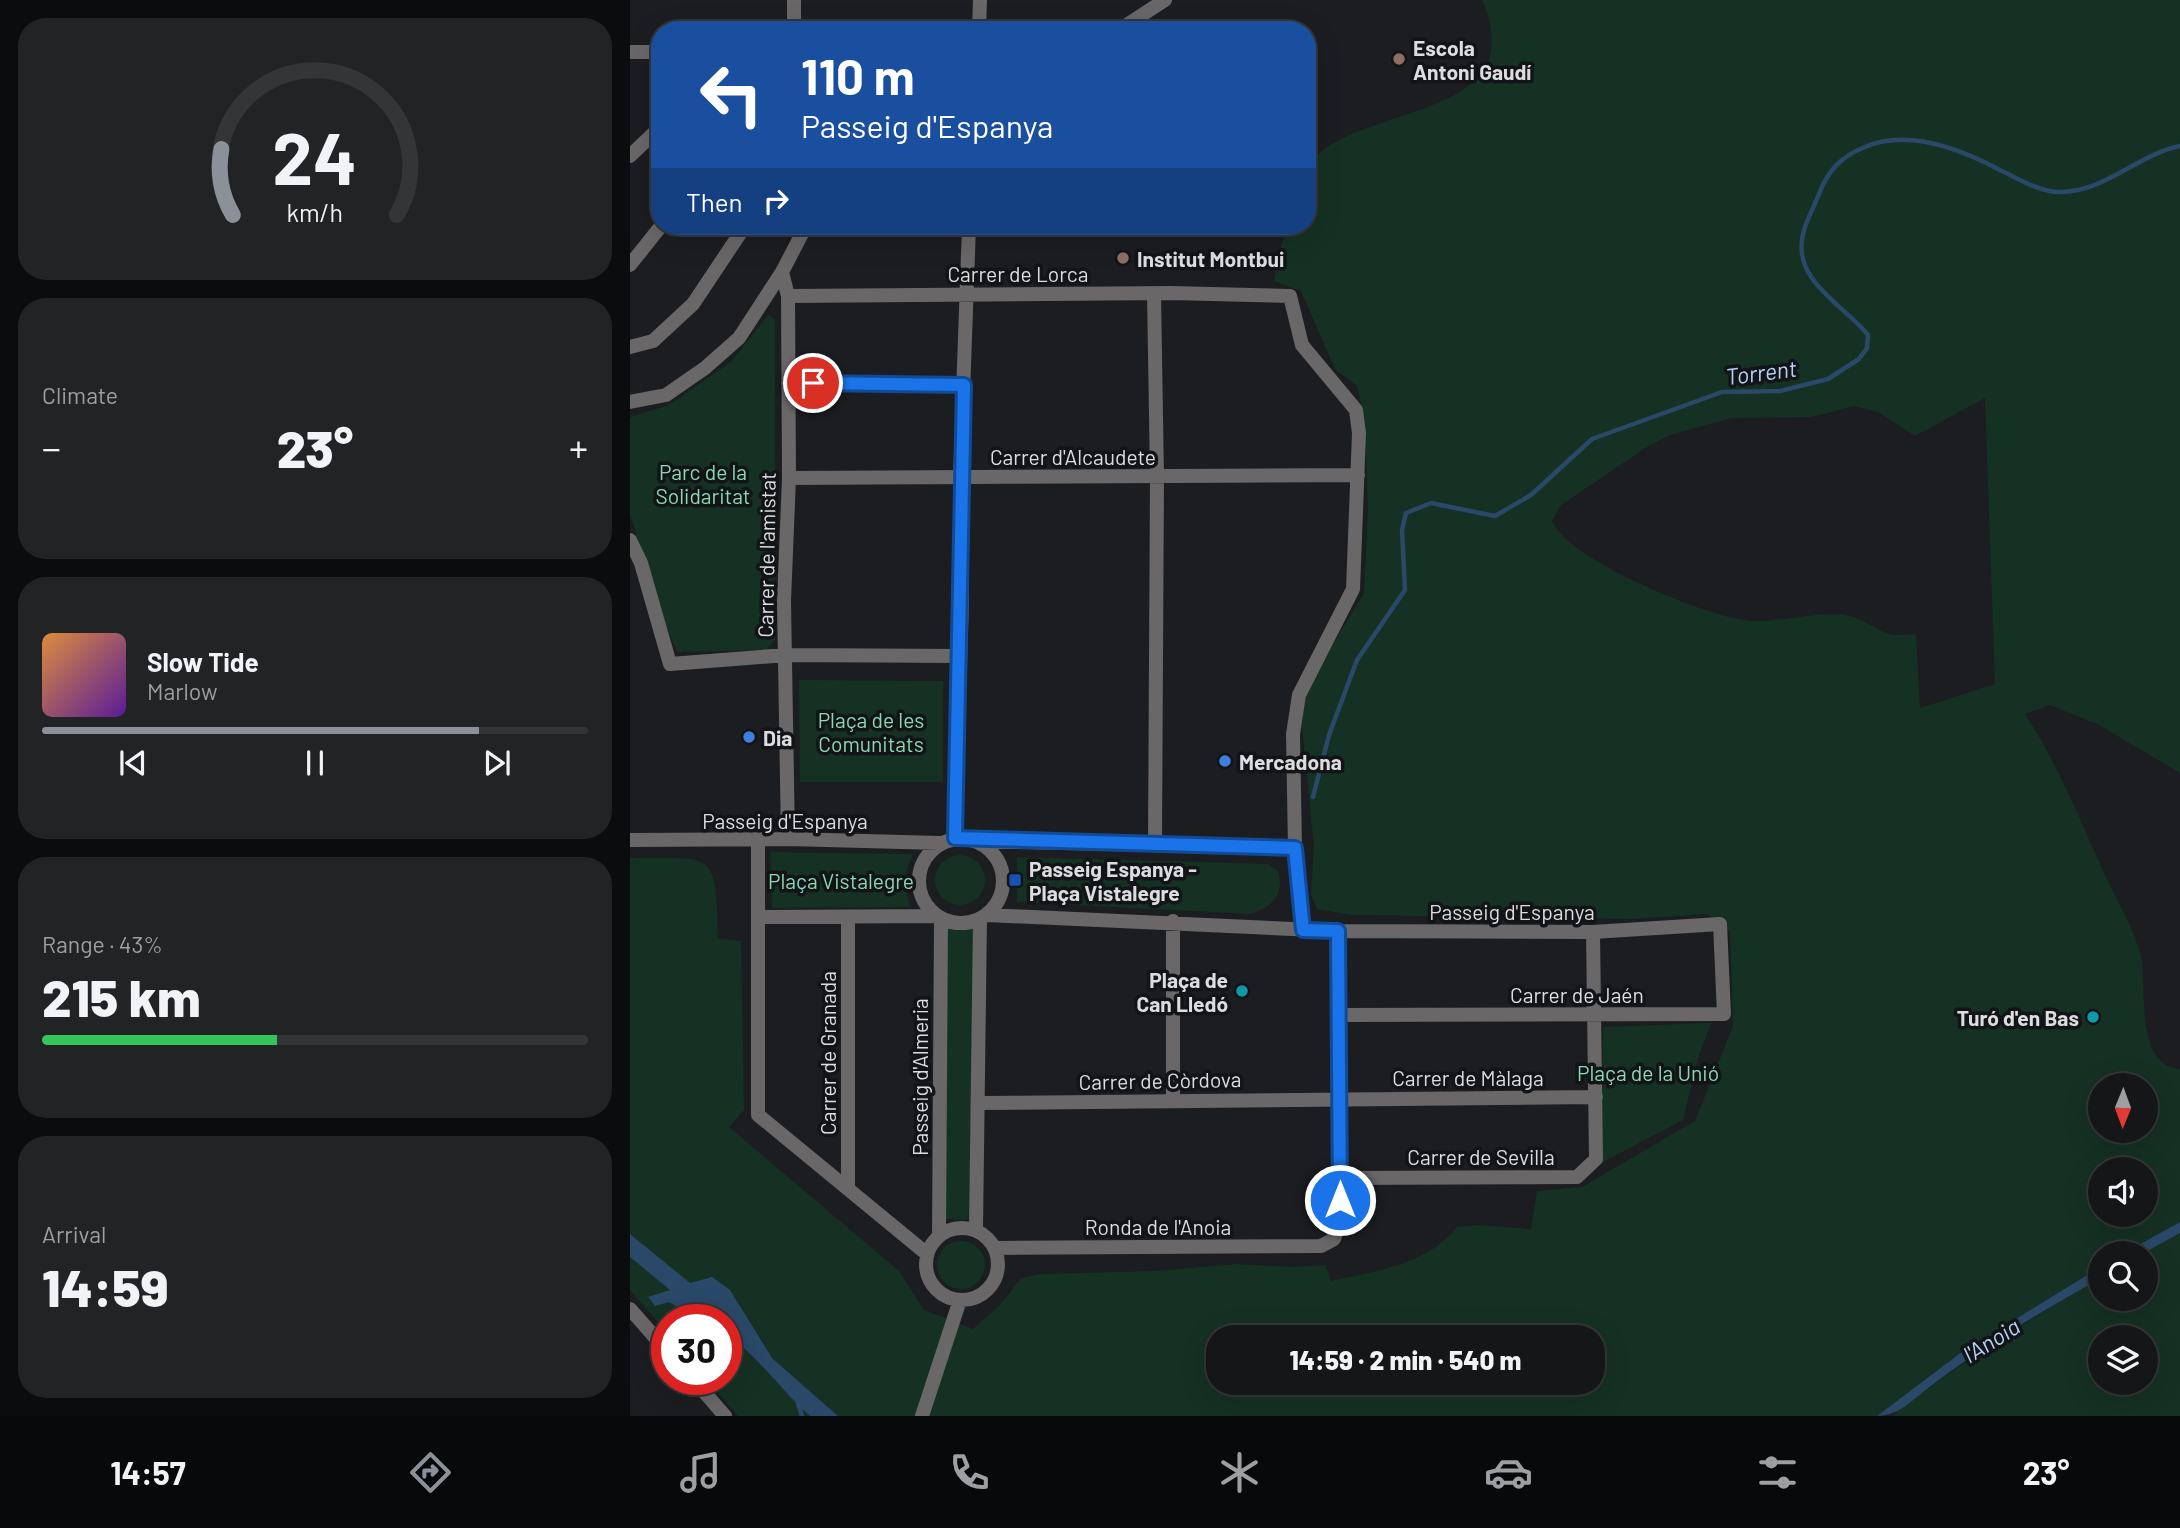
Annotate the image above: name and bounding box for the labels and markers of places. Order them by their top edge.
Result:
place label: Escola Antoni Gaudí [1413,35,1531,84]
marker: Escola Antoni Gaudí [1391,51,1407,67]
place label: Institut Montbui [1137,246,1284,271]
marker: Institut Montbui [1115,250,1131,266]
pin [783,353,843,413]
place label: Dia [763,725,792,750]
marker: Dia [741,729,757,745]
place label: Mercadona [1239,749,1342,774]
marker: Mercadona [1217,753,1233,769]
place label: Passeig Espanya - Plaça Vistalegre [1029,856,1197,905]
marker: Passeig Espanya - Plaça Vistalegre [1007,872,1023,888]
place label: Plaça de Can Lledó [1137,967,1228,1016]
marker: Plaça de Can Lledó [1234,983,1250,999]
place label: Turó d'en Bas [1957,1005,2079,1030]
marker: Turó d'en Bas [2085,1009,2101,1025]

